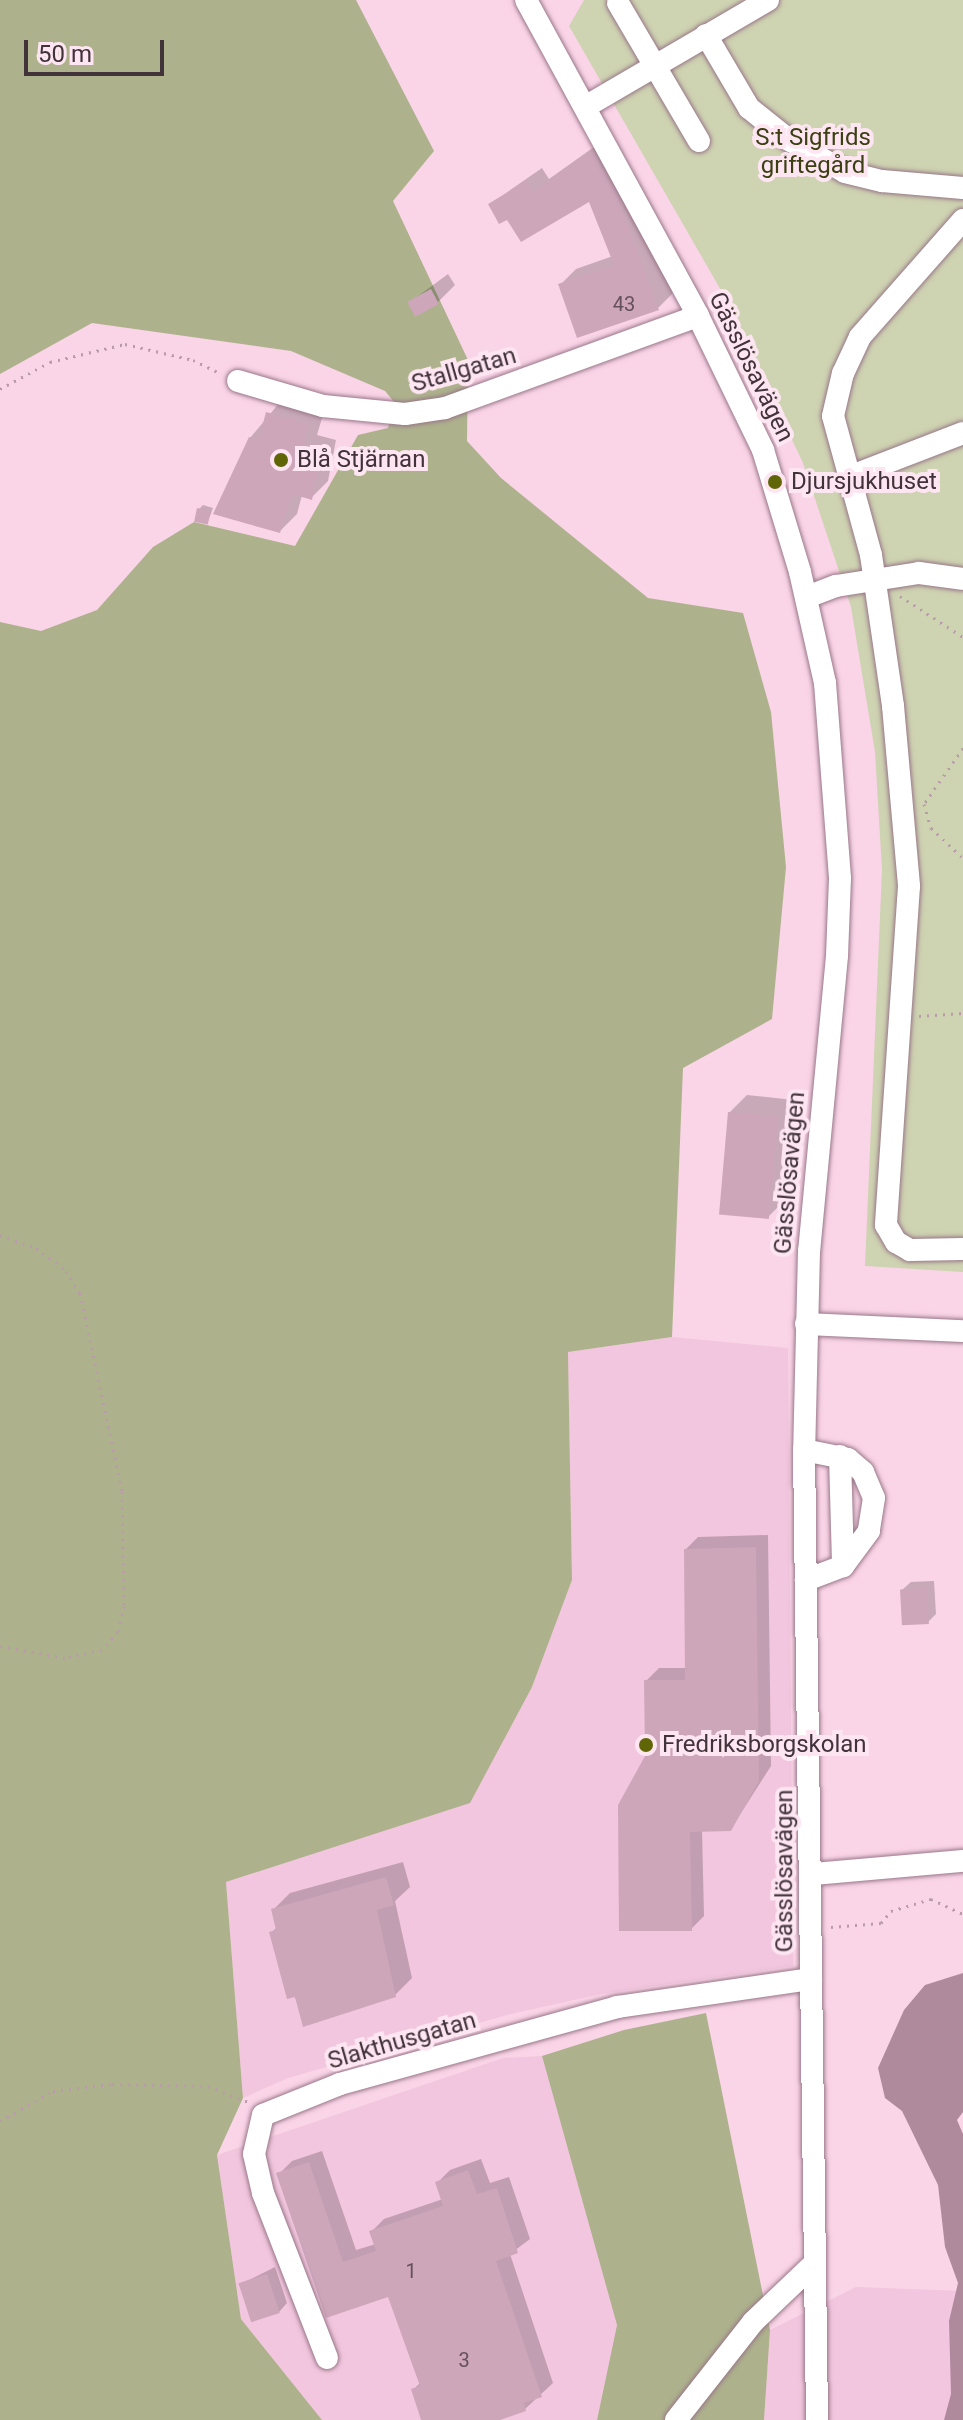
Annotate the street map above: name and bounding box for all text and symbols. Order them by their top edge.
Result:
scale bar [28,24,168,74]
text: 50 m [38,40,92,68]
park label: S:t Sigfrids griftegård [755,124,871,180]
street label: Gässlösavägen [702,287,800,447]
house number: 43 [613,292,635,316]
street label: Stallgatan [408,341,520,399]
place label: Blå Stjärnan [297,446,425,474]
marker: Blå Stjärnan [272,451,290,469]
place label: Djursjukhuset [791,468,937,496]
marker: Djursjukhuset [766,473,784,491]
street label: Gässlösavägen [769,1091,811,1255]
place label: Fredriksborgskolan [662,1731,867,1759]
marker: Fredriksborgskolan [637,1736,655,1754]
street label: Gässlösavägen [771,1790,799,1952]
street label: Slakthusgatan [325,2006,479,2076]
house number: 1 [405,2259,417,2283]
house number: 3 [458,2348,470,2372]

